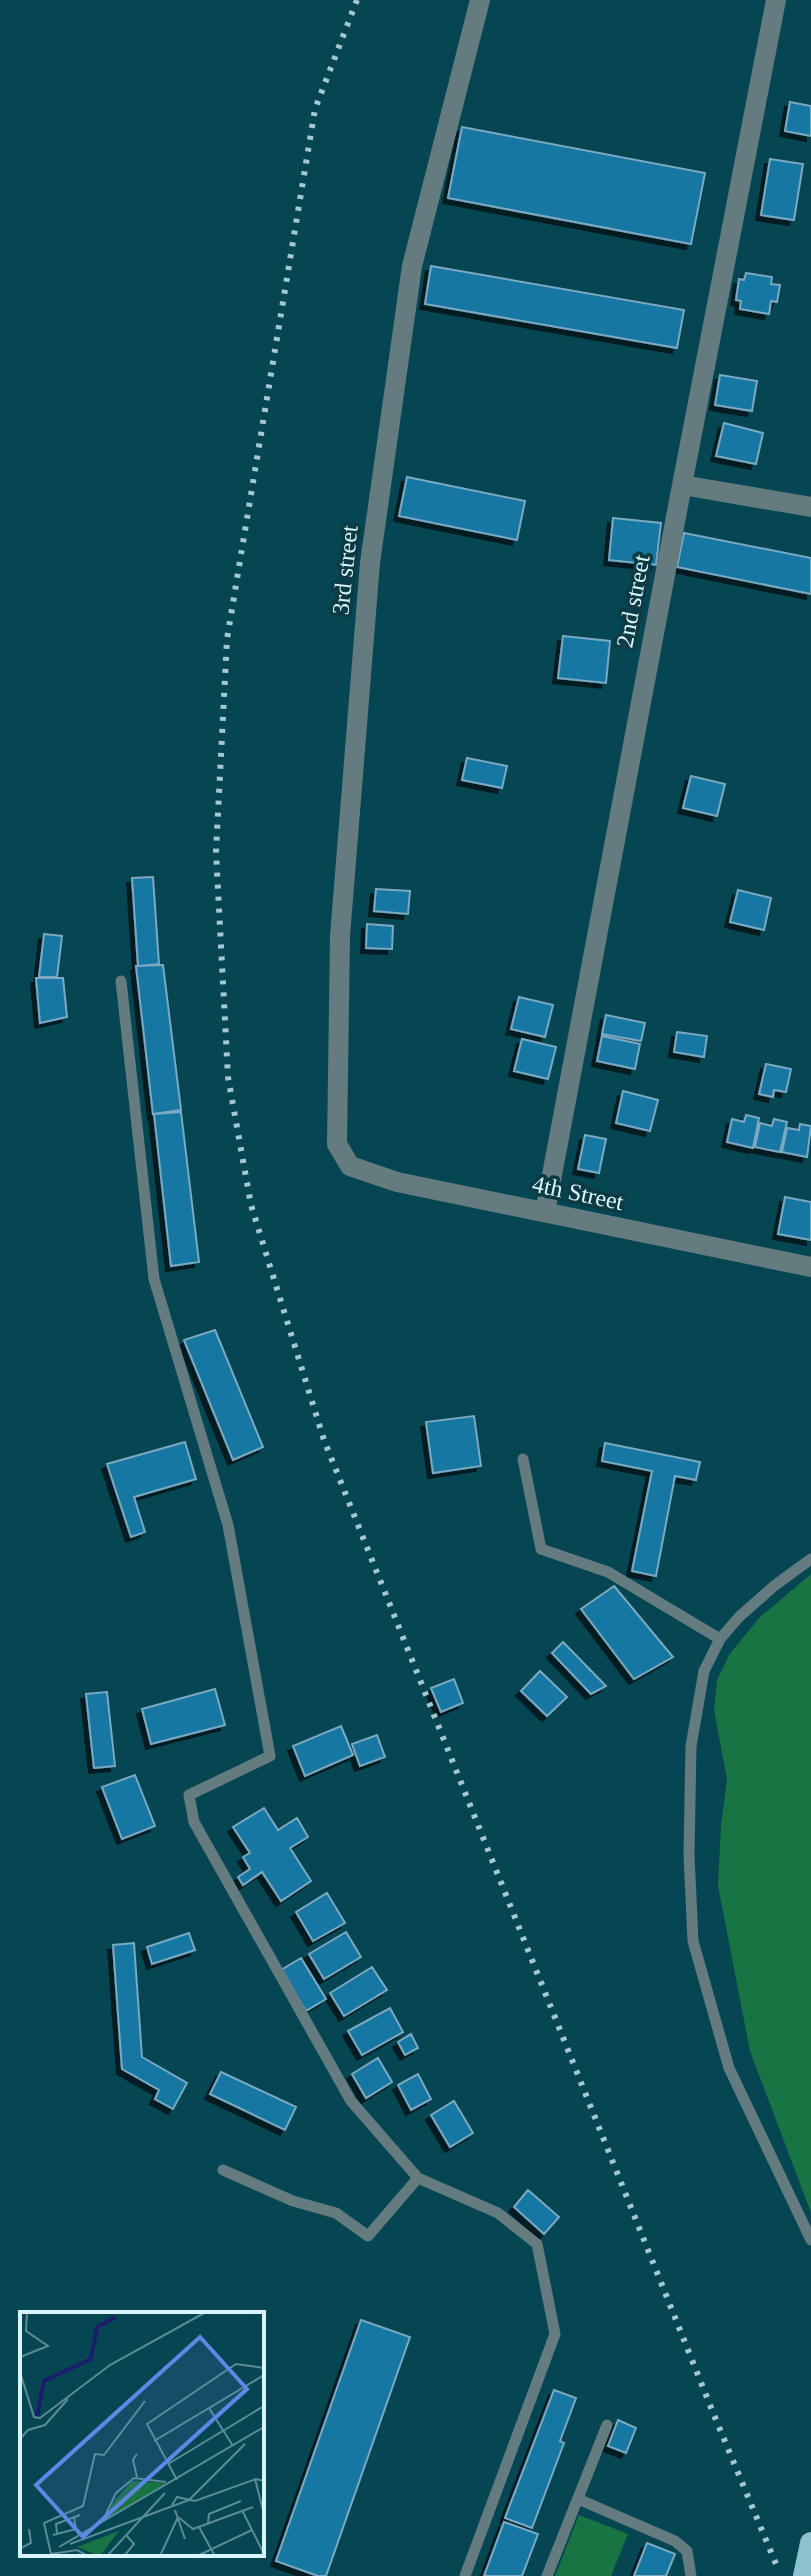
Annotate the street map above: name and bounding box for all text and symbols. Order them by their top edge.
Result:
street label: 3rd street [327,524,363,616]
street label: 2nd street [611,552,655,650]
street label: 4th Street [530,1171,626,1215]
inset map [20,2312,264,2556]

